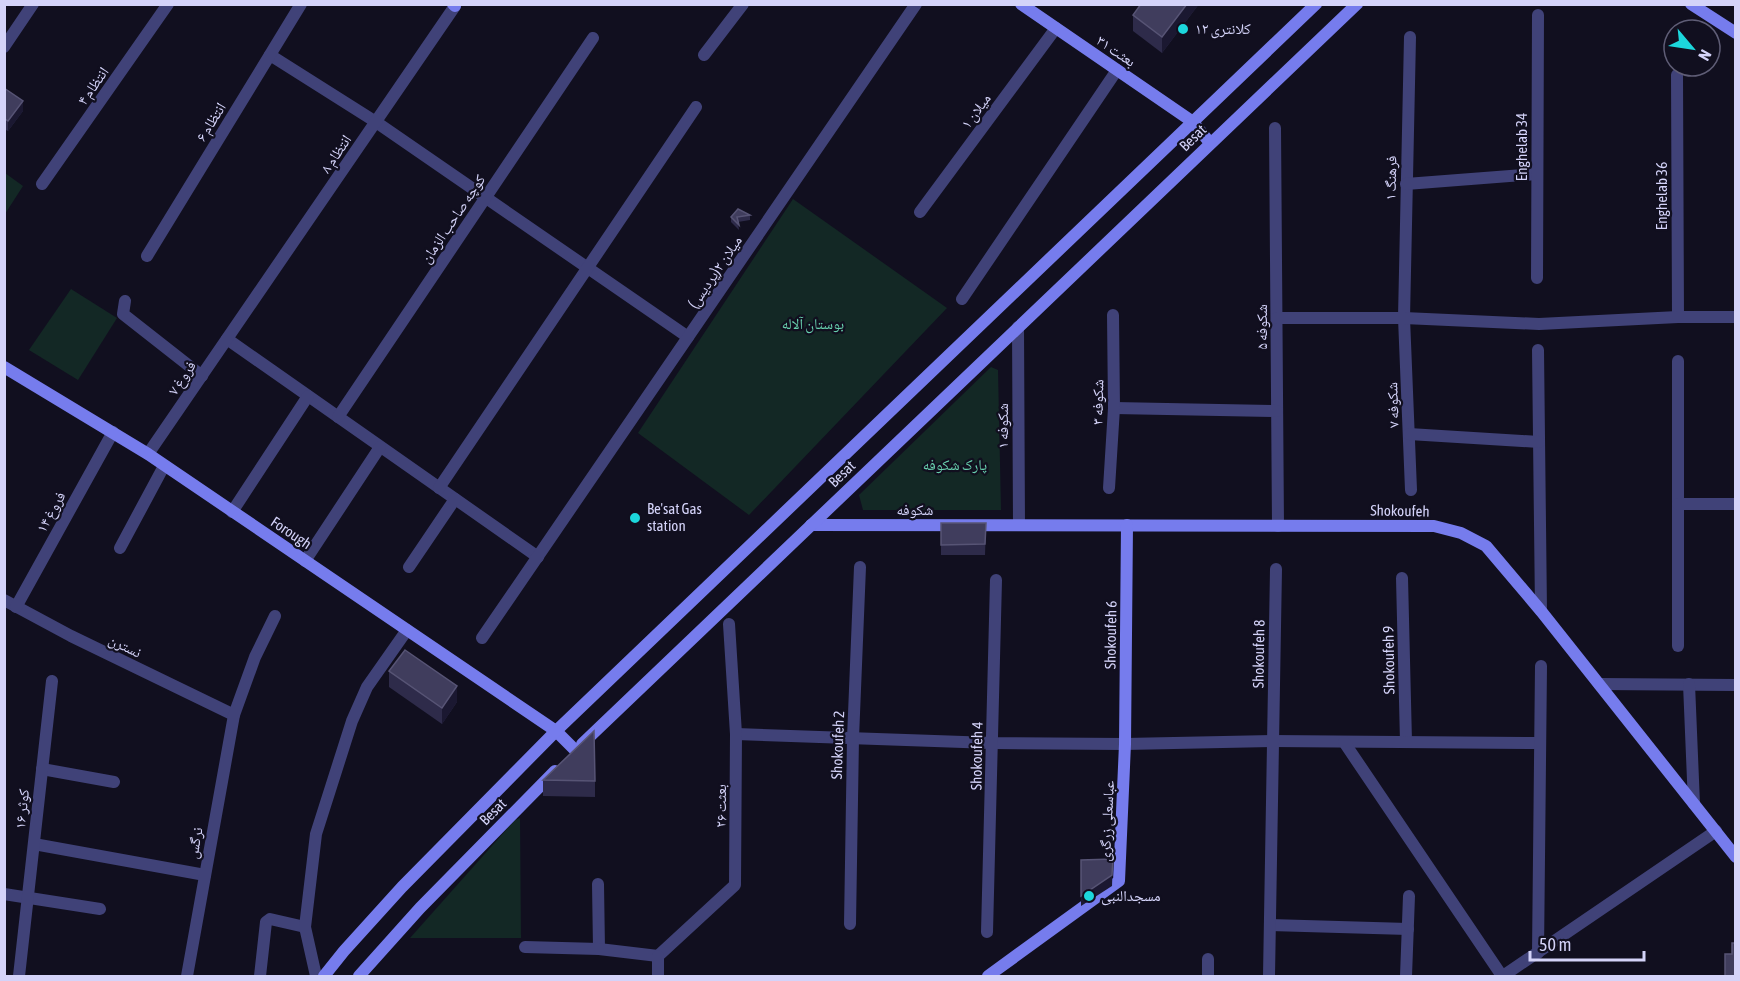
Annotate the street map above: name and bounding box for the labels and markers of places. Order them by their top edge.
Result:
place label: کلانتری ۱۲ [1195,20,1251,39]
marker: کلانتری ۱۲ [1176,22,1190,36]
place label: Be'sat Gas station [647,500,702,534]
marker: Be'sat Gas station [628,511,642,525]
place label: مسجدالنبی [1101,887,1161,906]
marker: مسجدالنبی [1082,889,1096,903]

